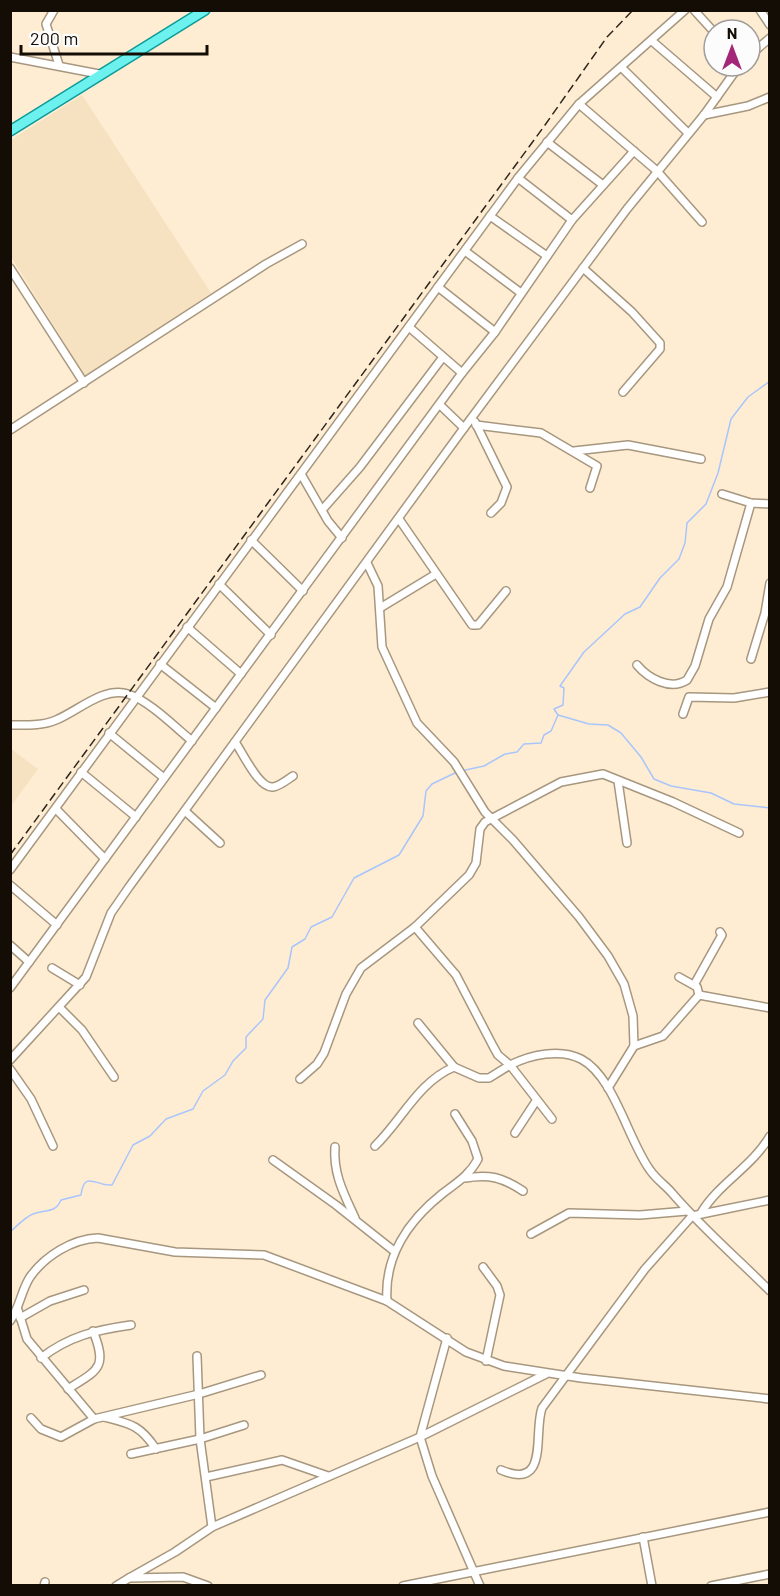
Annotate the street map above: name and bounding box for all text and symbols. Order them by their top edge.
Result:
scale bar [21,18,207,56]
north arrow [702,18,762,78]
text: N [727,23,737,42]
text: 200 m [30,27,78,49]

